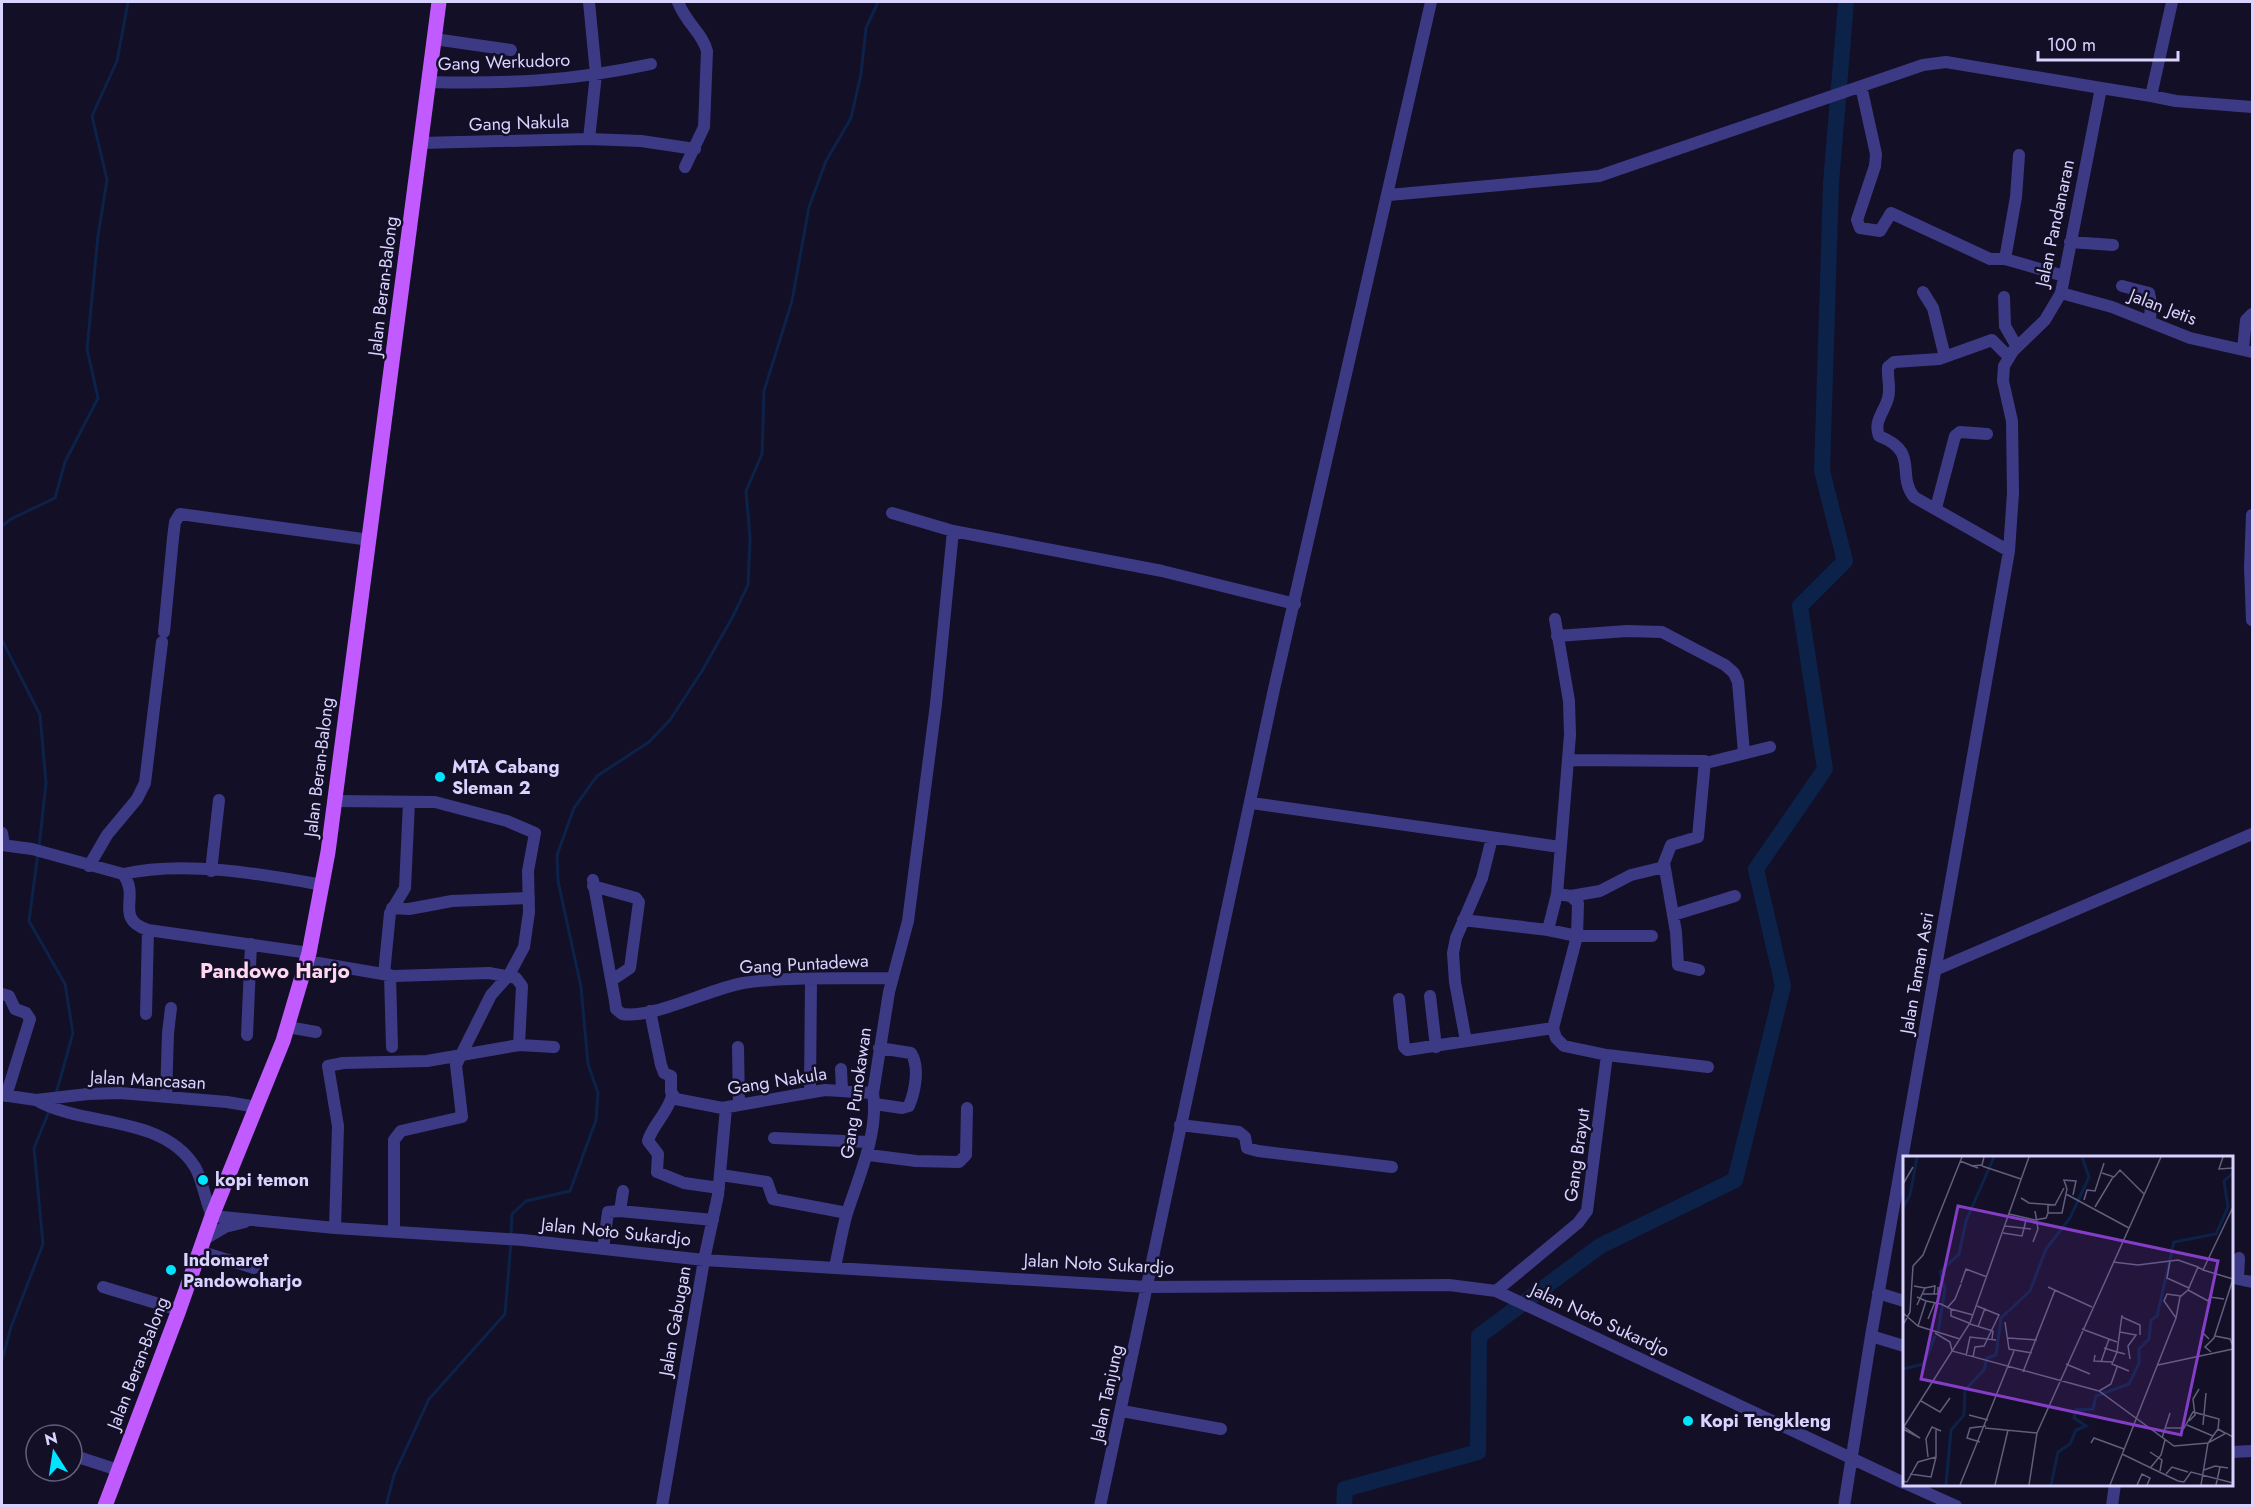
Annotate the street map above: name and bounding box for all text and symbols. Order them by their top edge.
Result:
scale bar [2038,24,2178,62]
text: 100 m [2047,32,2096,58]
street label: Gang Werkudoro [437,47,571,77]
street label: Gang Nakula [468,108,570,138]
street label: Jalan Pandanaran [2028,157,2081,291]
street label: Jalan Beran-Balong [361,215,404,359]
street label: Jalan Jetis [2124,282,2201,332]
street label: Jalan Beran-Balong [297,696,340,840]
place label: MTA Cabang Sleman 2 [452,754,559,801]
marker: MTA Cabang Sleman 2 [433,770,447,784]
street label: Jalan Taman Asri [1893,910,1941,1038]
street label: Gang Puntadewa [739,948,869,980]
district label: Pandowo Harjo [200,956,350,986]
street label: Gang Punokawan [834,1025,878,1161]
street label: Gang Nakula [725,1060,829,1102]
street label: Jalan Mancasan [87,1064,207,1096]
street label: Gang Brayut [1558,1106,1597,1203]
inset map [1903,1156,2233,1486]
place label: kopi temon [215,1167,309,1193]
marker: kopi temon [196,1173,210,1187]
street label: Jalan Noto Sukardjo [538,1211,692,1253]
place label: Indomaret Pandowoharjo [183,1247,302,1294]
street label: Jalan Noto Sukardjo [1021,1247,1175,1281]
marker: Indomaret Pandowoharjo [164,1263,178,1277]
street label: Jalan Gabugan [652,1264,697,1380]
street label: Jalan Noto Sukardjo [1524,1276,1674,1364]
street label: Jalan Beran-Balong [100,1293,175,1435]
street label: Jalan Tanjung [1084,1342,1130,1446]
place label: Kopi Tengkleng [1700,1408,1831,1434]
marker: Kopi Tengkleng [1681,1414,1695,1428]
north arrow [24,1423,84,1483]
text: N [42,1426,60,1451]

